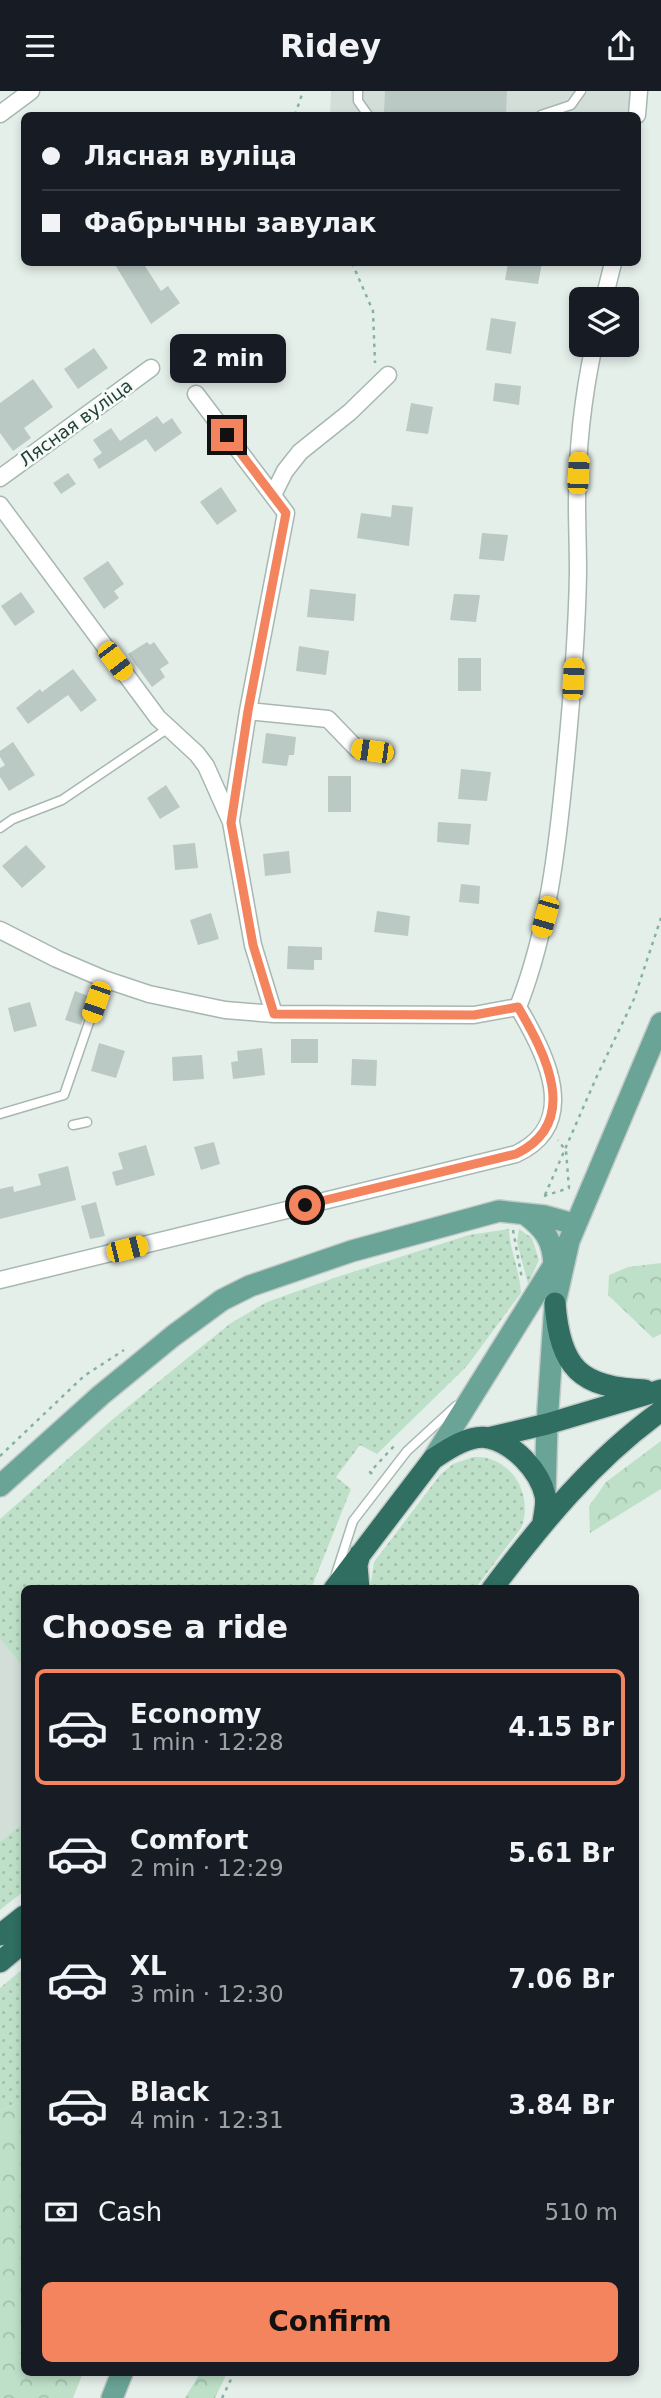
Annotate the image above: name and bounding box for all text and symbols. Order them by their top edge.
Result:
icon: menu [21,27,59,65]
text: Ridey [280,27,381,65]
icon: share [602,27,640,65]
text: Лясная вуліца [84,141,297,171]
text: Фабрычны завулак [84,208,376,238]
map controls [569,287,639,357]
button: layers [569,287,639,357]
callout: 2 min [169,334,285,383]
text: 2 min [192,345,264,371]
street label: Лясная вуліца [15,375,136,471]
route end [211,419,243,451]
car [567,451,590,495]
car [94,638,137,684]
car [562,657,585,701]
car [350,738,395,764]
car [530,894,561,940]
car [80,979,113,1025]
route start [289,1189,321,1221]
car [105,1234,150,1264]
text: Choose a ride [42,1608,288,1646]
icon: car [46,1696,109,1759]
text: Economy [130,1699,261,1729]
text: 4.15 Br [508,1712,614,1742]
text: 1 min · 12:28 [130,1729,284,1755]
icon: car [46,1822,109,1885]
text: Comfort [130,1825,248,1855]
text: 5.61 Br [508,1838,614,1868]
text: 2 min · 12:29 [130,1855,284,1881]
icon: car [46,1948,109,2011]
text: XL [130,1951,167,1981]
text: 7.06 Br [508,1964,614,1994]
text: 3 min · 12:30 [130,1981,284,2007]
icon: car [46,2074,109,2137]
text: Black [130,2077,209,2107]
text: 3.84 Br [508,2090,614,2120]
text: 4 min · 12:31 [130,2107,284,2133]
icon: cash [42,2193,80,2231]
text: Cash [98,2197,162,2227]
text: 510 m [544,2199,618,2225]
button: Confirm [42,2282,618,2362]

